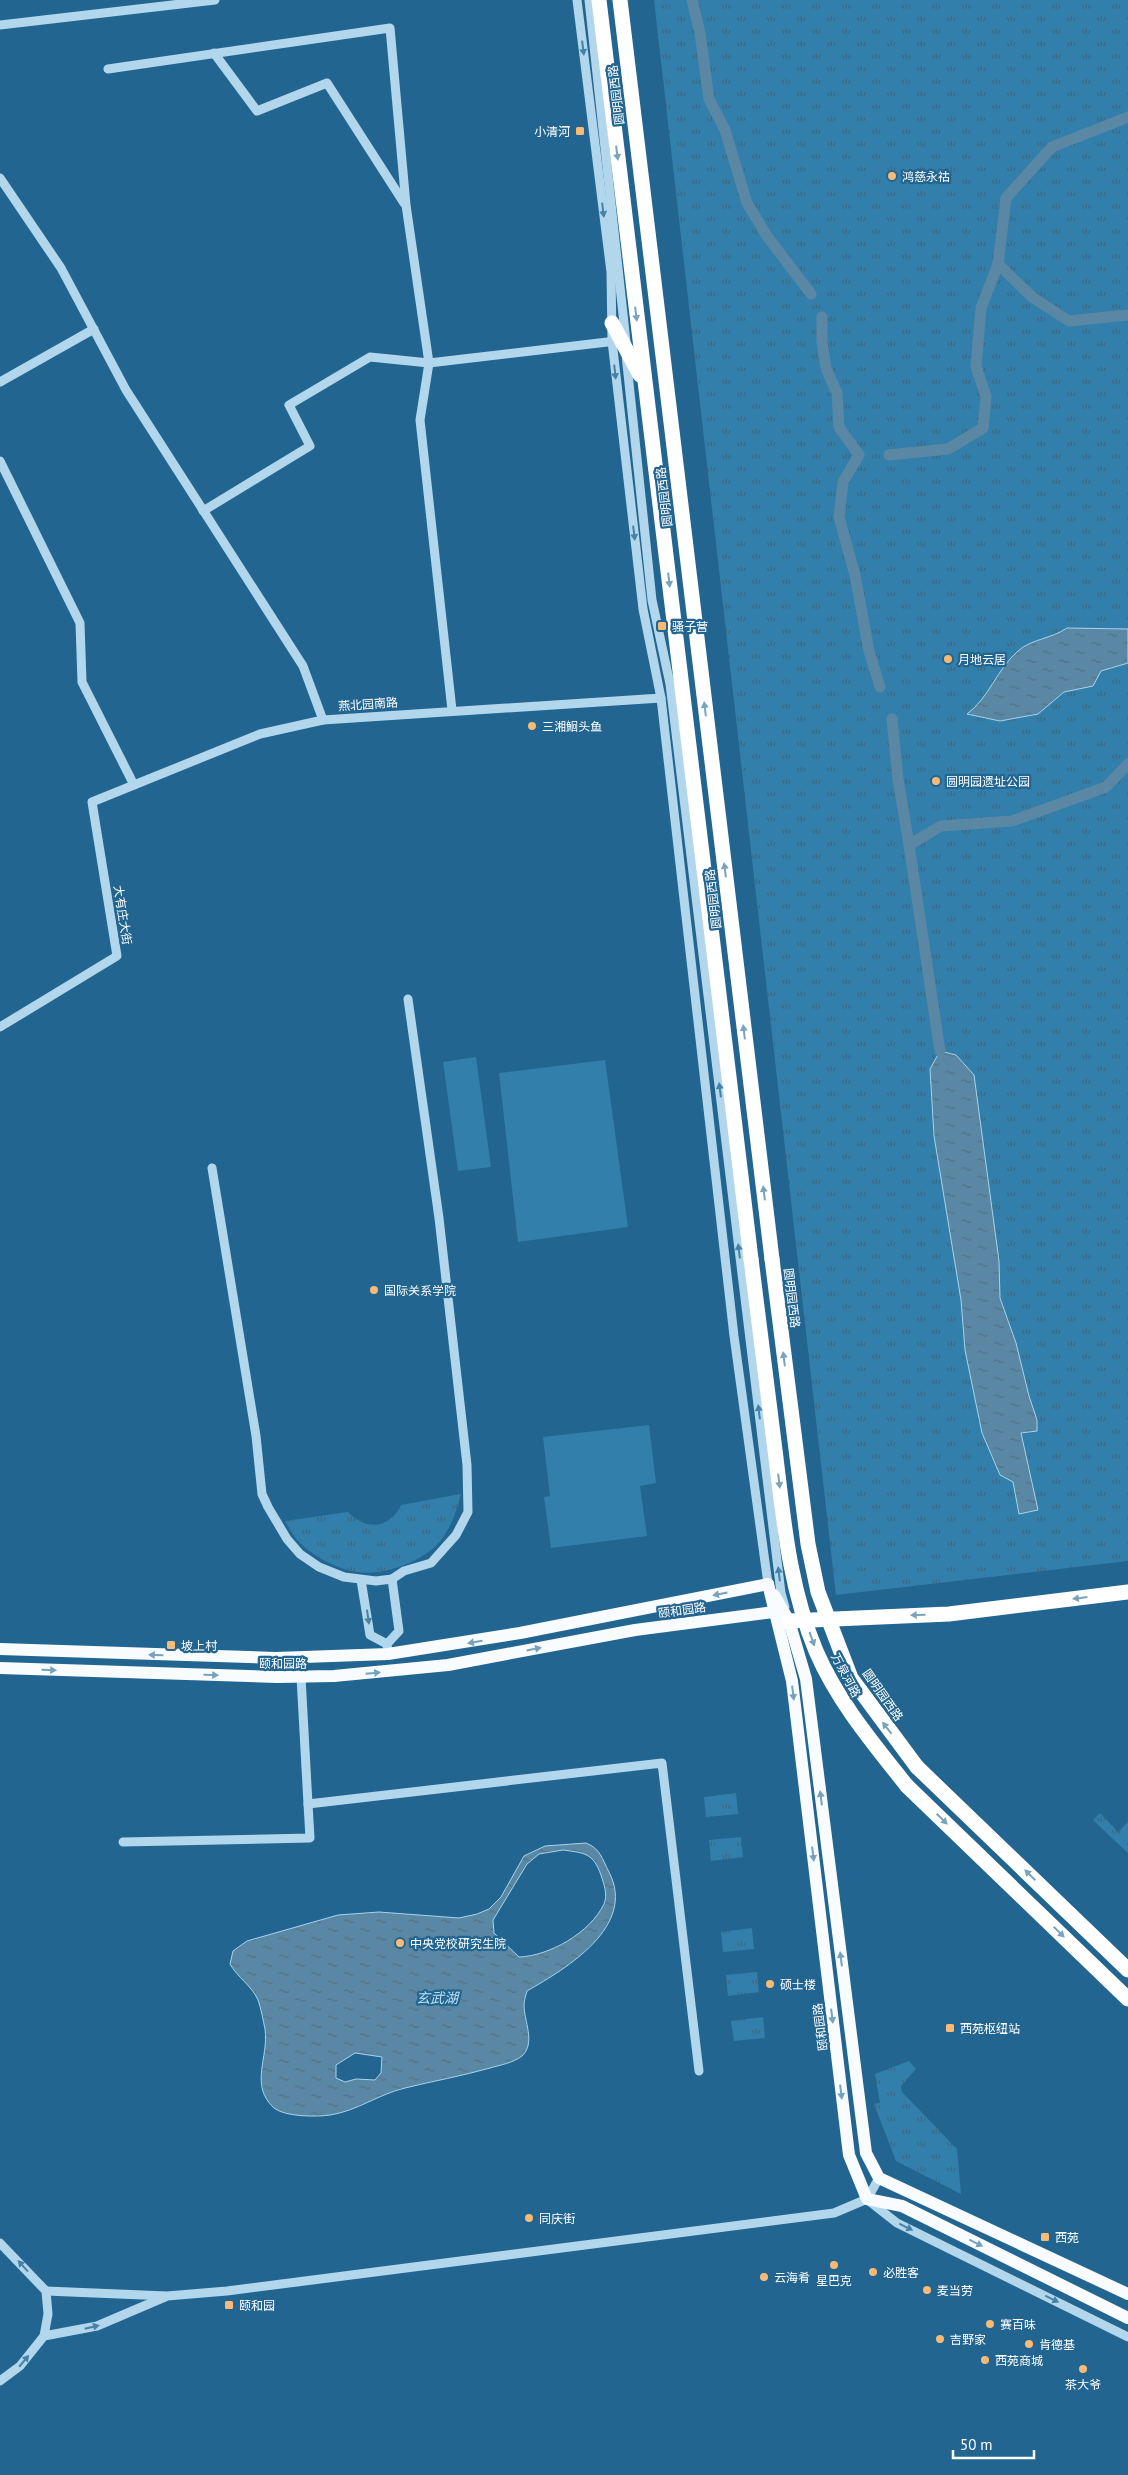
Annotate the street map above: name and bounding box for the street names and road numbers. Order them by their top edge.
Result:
street label: 圆明园西路 [605,64,627,126]
street label: 圆明园西路 [653,466,675,528]
street label: 燕北园南路 [338,694,398,714]
street label: 圆明园西路 [702,868,724,930]
street label: 大有庄大街 [111,884,135,946]
street label: 圆明园西路 [781,1267,803,1329]
street label: 颐和园路 [657,1599,707,1621]
street label: 万泉河路 [828,1650,864,1700]
street label: 颐和园路 [259,1656,307,1671]
street label: 圆明园西路 [860,1666,906,1724]
street label: 颐和园路 [810,2002,830,2052]

